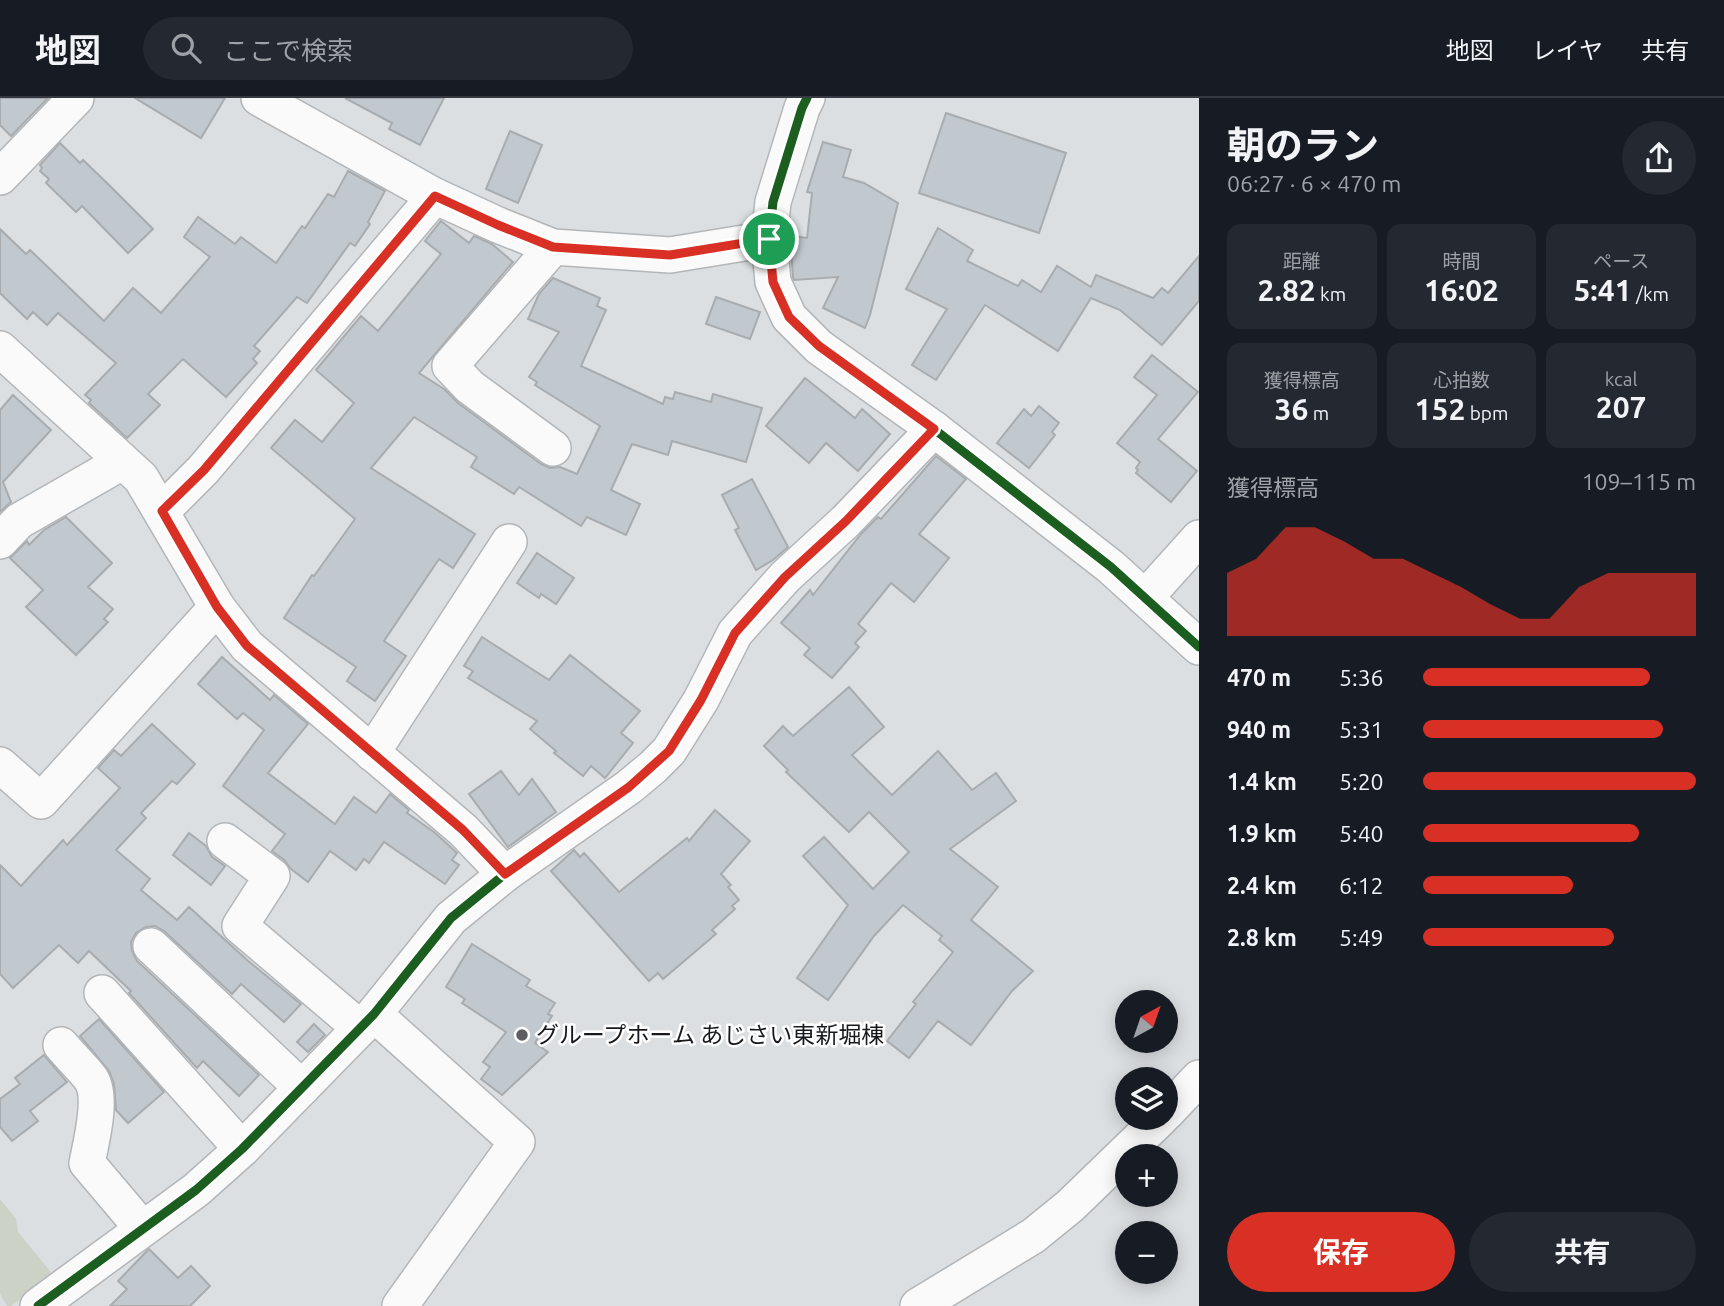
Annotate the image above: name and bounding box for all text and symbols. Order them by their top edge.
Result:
search box [143,17,633,80]
icon: search [167,29,205,67]
text: 地図 [35,31,101,68]
text: ここで検索 [223,36,353,65]
text: 地図 [1446,37,1494,64]
text: レイヤ [1532,37,1603,64]
text: 共有 [1641,37,1689,64]
button: share [1622,121,1696,195]
text: 朝のラン [1227,124,1379,166]
text: 06:27 · 6 × 470 m [1227,171,1401,196]
pin [739,209,799,269]
icon: arrive [750,220,788,258]
text: 距離 [1283,250,1321,272]
text: 時間 [1442,250,1481,272]
text: ペース [1593,250,1649,272]
text: 2.82 [1258,273,1316,307]
text: 16:02 [1424,273,1499,307]
text: 5:41 [1573,273,1632,307]
text: km [1316,283,1346,305]
text: /km [1632,283,1669,305]
text: kcal [1605,368,1638,390]
text: 獲得標高 [1264,369,1340,391]
text: 心拍数 [1433,369,1490,391]
text: 207 [1596,390,1647,424]
text: 36 [1275,392,1308,426]
text: 152 [1415,392,1465,426]
text: m [1308,402,1329,424]
text: bpm [1465,402,1508,424]
text: 109–115 m [1582,469,1696,494]
text: 獲得標高 [1227,475,1319,500]
text: 470 m [1227,665,1291,690]
text: 5:36 [1339,665,1384,690]
text: 940 m [1227,717,1291,742]
text: 5:31 [1339,717,1384,742]
text: 1.4 km [1227,769,1297,794]
text: 5:20 [1339,769,1384,794]
text: 1.9 km [1227,821,1297,846]
text: 5:40 [1339,821,1384,846]
text: 2.4 km [1227,873,1297,898]
text: 6:12 [1339,873,1384,898]
text: 2.8 km [1227,925,1297,950]
text: 5:49 [1339,925,1384,950]
north arrow [1115,990,1178,1054]
map controls [1115,990,1178,1284]
place label: グループホーム あじさい東新堀棟 [536,1022,884,1047]
marker: グループホーム あじさい東新堀棟 [514,1027,530,1043]
button: layers [1115,1067,1178,1130]
button: + [1115,1144,1178,1207]
button: 保存 [1227,1212,1455,1292]
button: 共有 [1469,1212,1696,1292]
button: − [1115,1221,1178,1284]

